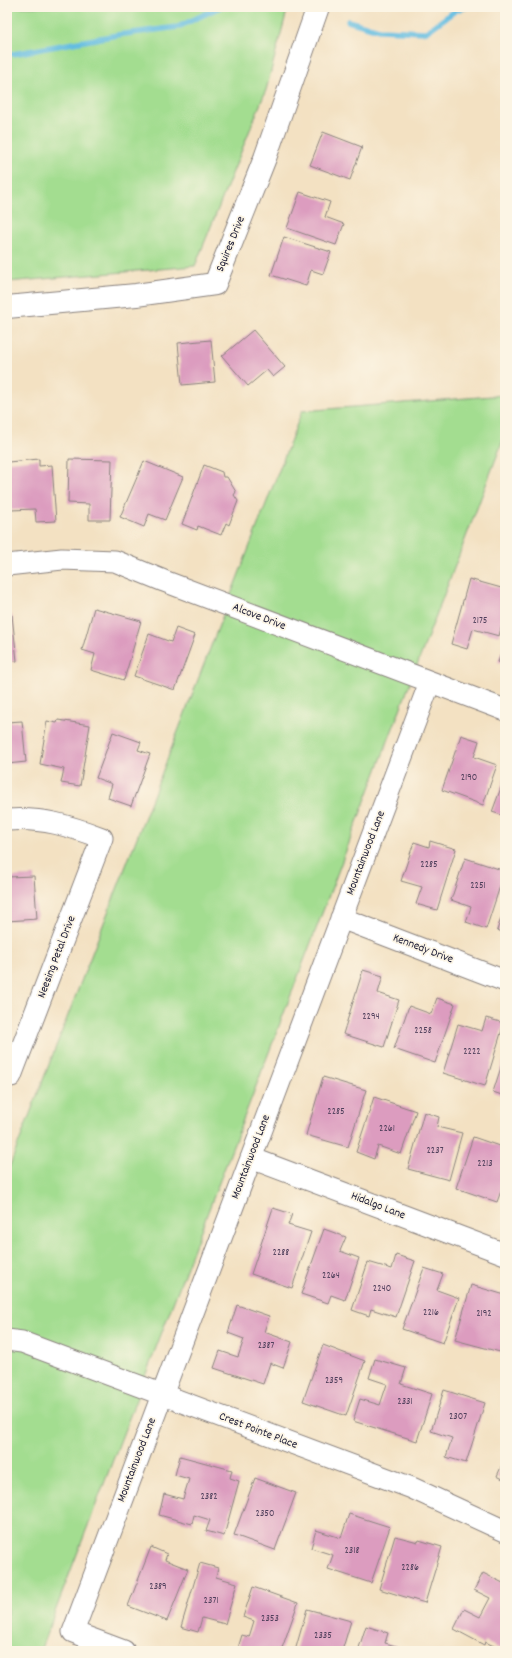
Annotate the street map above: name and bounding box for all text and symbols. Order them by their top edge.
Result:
street label: Squires Drive [212,214,250,274]
street label: Alcove Drive [230,599,288,635]
house number: 2175 [472,614,488,628]
house number: 2190 [461,771,477,785]
street label: Mountainwood Lane [342,808,390,898]
house number: 2285 [420,858,438,872]
house number: 2251 [470,879,486,893]
street label: Neesing Petal Drive [34,913,80,1001]
street label: Kennedy Drive [390,930,456,968]
house number: 2294 [362,1010,380,1024]
house number: 2258 [414,1024,432,1038]
house number: 2222 [463,1045,481,1059]
house number: 2285 [327,1105,345,1119]
street label: Mountainwood Lane [227,1112,275,1202]
house number: 2261 [379,1122,395,1136]
house number: 2237 [426,1144,444,1158]
house number: 2213 [477,1157,493,1171]
street label: Hidalgo Lane [348,1188,408,1224]
house number: 2288 [273,1246,289,1260]
house number: 2264 [322,1269,340,1283]
house number: 2240 [373,1282,391,1296]
house number: 2216 [423,1306,439,1320]
house number: 2192 [476,1307,492,1321]
house number: 2387 [258,1339,274,1353]
house number: 2359 [325,1374,343,1388]
house number: 2331 [397,1395,413,1409]
street label: Crest Pointe Place [216,1408,300,1454]
house number: 2307 [449,1410,467,1424]
street label: Mountainwood Lane [113,1415,161,1505]
house number: 2382 [200,1490,218,1504]
house number: 2350 [256,1507,274,1521]
house number: 2318 [344,1544,360,1558]
house number: 2286 [401,1561,419,1575]
house number: 2389 [149,1580,167,1594]
house number: 2371 [204,1594,218,1608]
house number: 2353 [261,1612,279,1626]
house number: 2335 [314,1629,332,1643]

